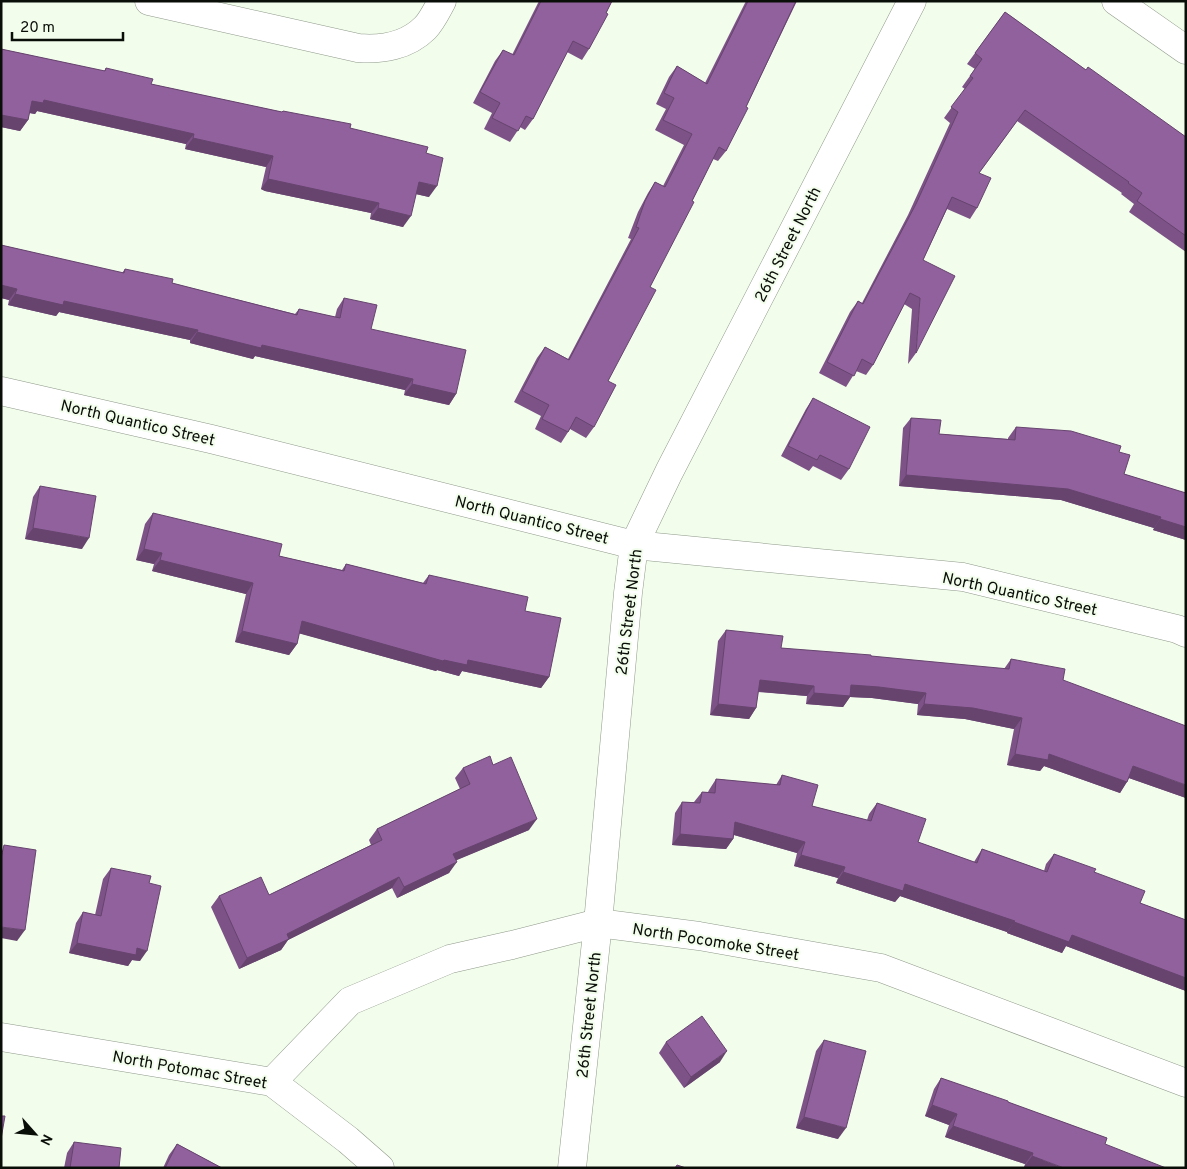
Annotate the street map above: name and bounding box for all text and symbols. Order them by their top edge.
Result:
scale bar [12,10,124,42]
text: 20 m [20,19,55,38]
street label: 26th Street North [751,184,827,306]
street label: North Quantico Street [58,396,217,451]
street label: North Quantico Street [452,492,611,550]
street label: 26th Street North [612,548,648,677]
street label: North Quantico Street [940,569,1099,621]
street label: North Pocomoke Street [631,920,801,966]
street label: 26th Street North [573,951,607,1079]
street label: North Potomac Street [111,1047,269,1094]
north arrow [10,1109,60,1159]
text: N [35,1131,55,1148]

